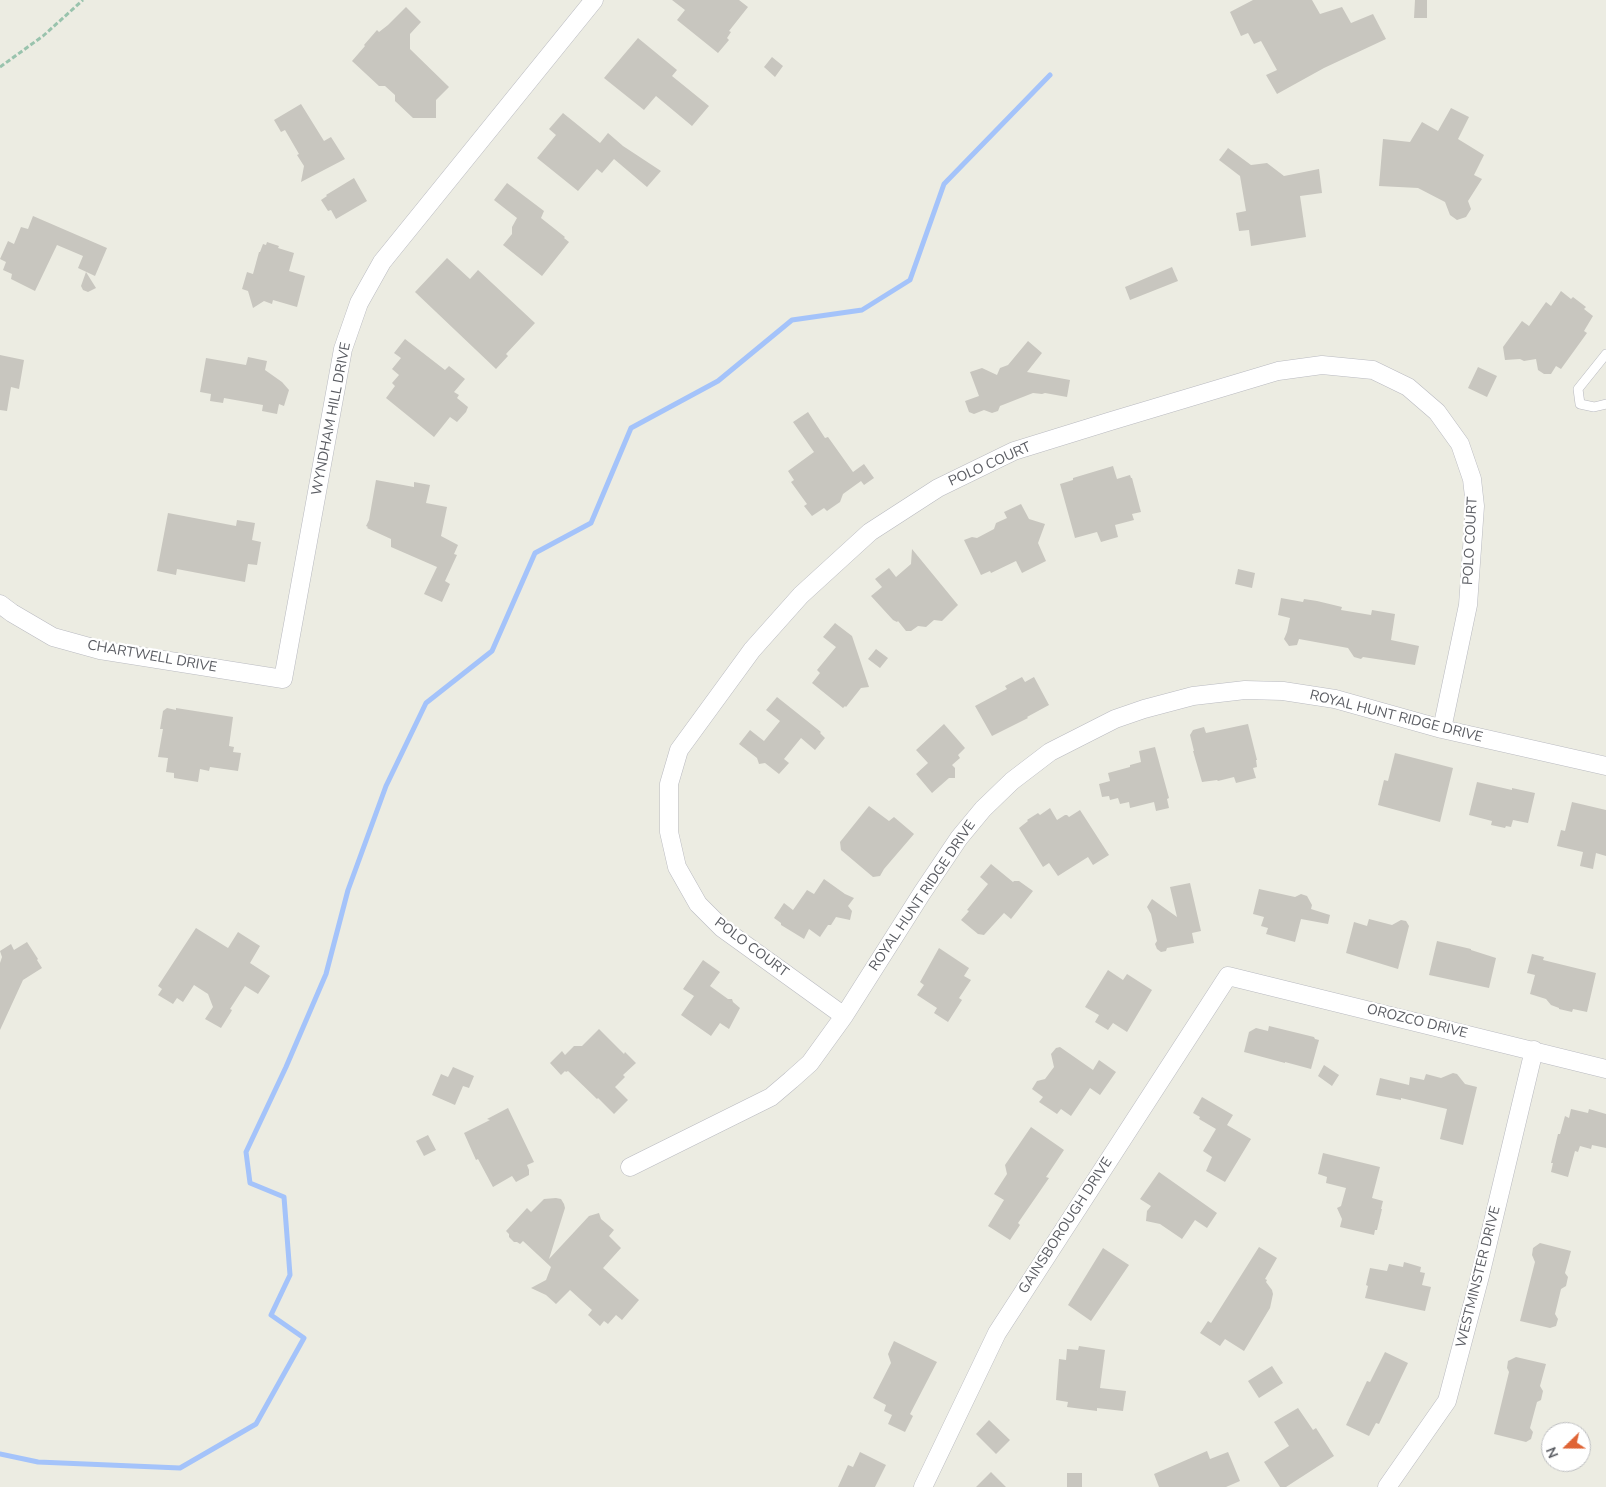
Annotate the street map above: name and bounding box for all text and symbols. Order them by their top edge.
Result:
street label: WYNDHAM HILL DRIVE [309,341,355,497]
street label: POLO COURT [946,439,1034,491]
street label: POLO COURT [1460,496,1482,586]
street label: CHARTWELL DRIVE [86,637,218,677]
street label: ROYAL HUNT RIDGE DRIVE [1308,687,1484,747]
street label: ROYAL HUNT RIDGE DRIVE [866,818,980,974]
street label: POLO COURT [711,915,791,981]
street label: OROZCO DRIVE [1365,1001,1469,1043]
street label: GAINSBOROUGH DRIVE [1016,1155,1116,1297]
street label: WESTMINSTER DRIVE [1453,1204,1505,1350]
north arrow [1541,1422,1591,1472]
text: N [1542,1444,1563,1461]

